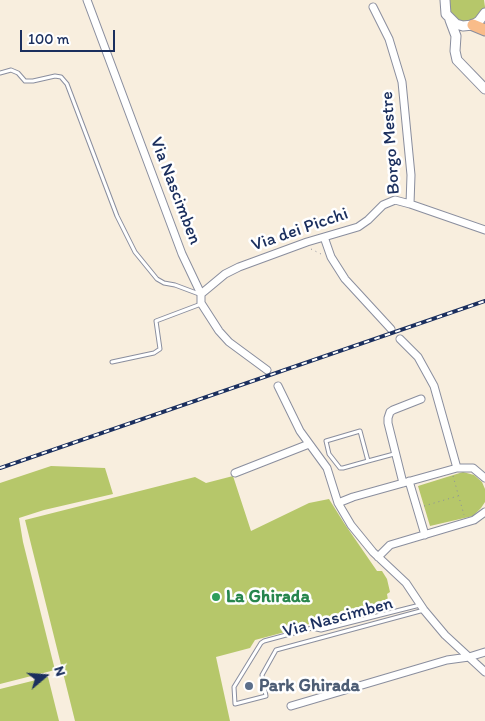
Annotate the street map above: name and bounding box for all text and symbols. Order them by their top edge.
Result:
scale bar [22,20,118,52]
text: 100 m [28,30,69,48]
street label: Borgo Mestre [377,91,405,195]
street label: Via Nascimben [145,134,205,248]
street label: Via dei Picchi [249,203,351,257]
place label: La Ghirada [226,586,310,608]
marker: La Ghirada [210,591,222,603]
street label: Via Nascimben [281,593,395,643]
north arrow [20,651,70,701]
text: N [50,664,69,678]
place label: Park Ghirada [259,675,360,697]
marker: Park Ghirada [243,680,255,692]

